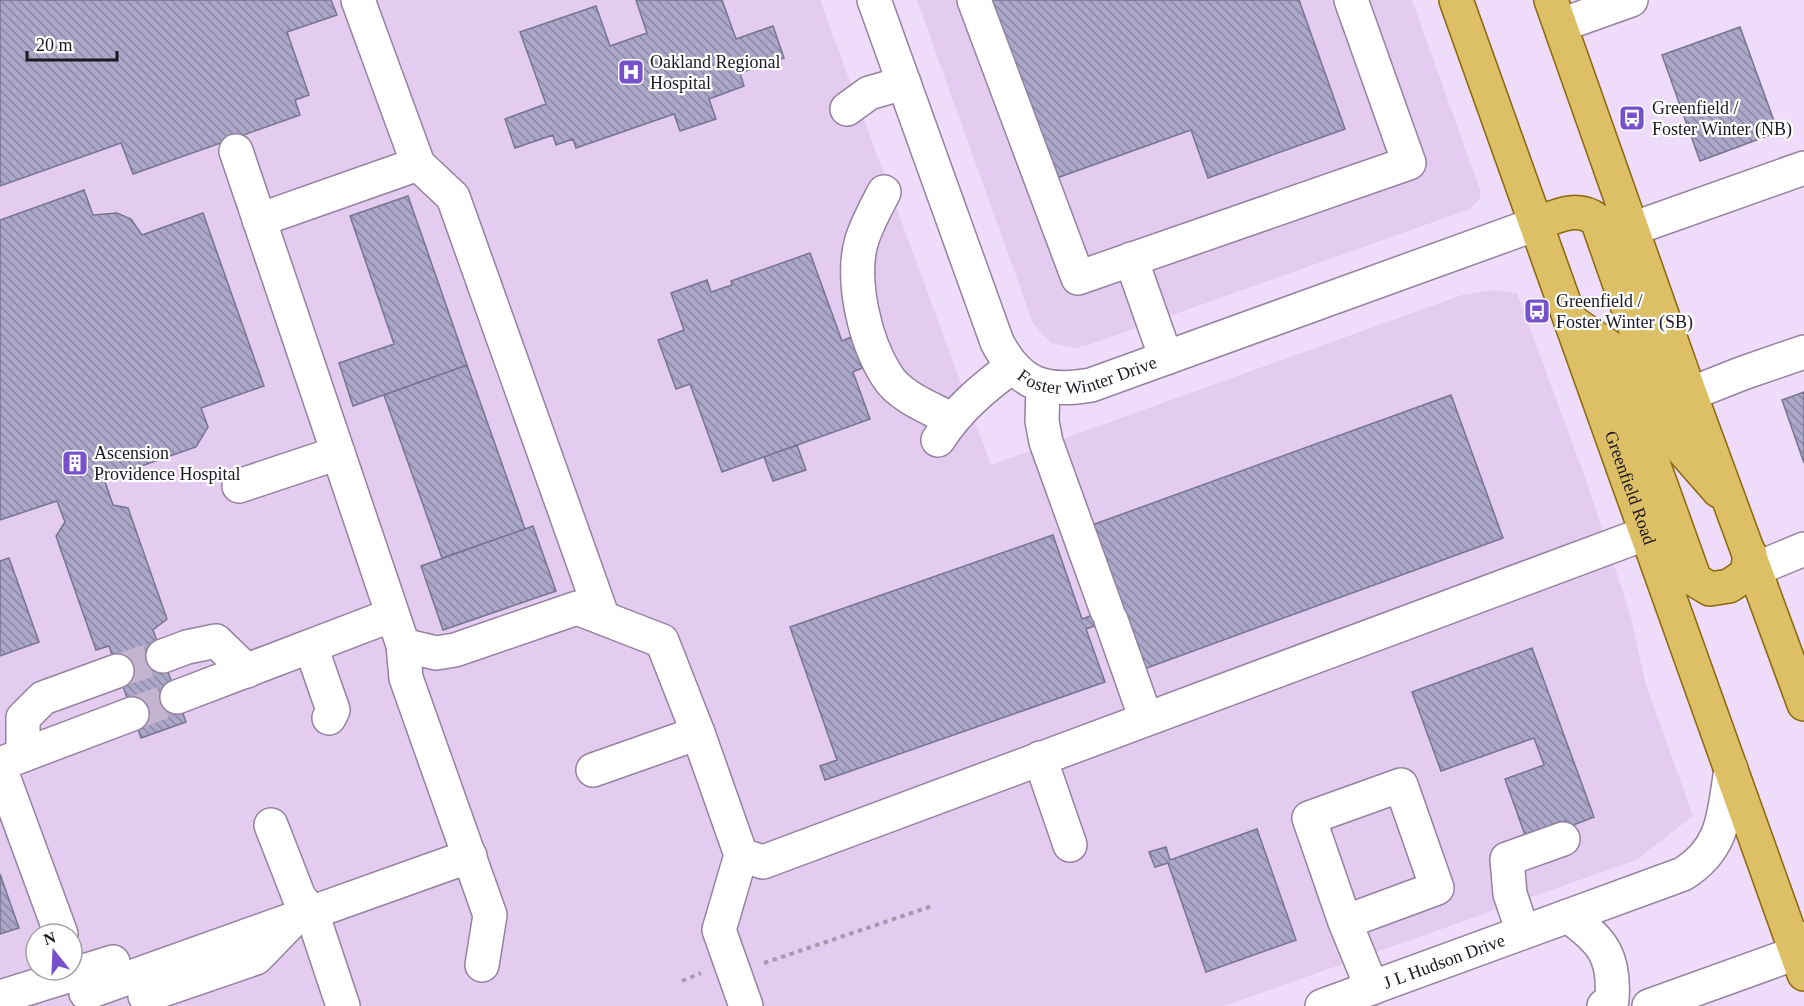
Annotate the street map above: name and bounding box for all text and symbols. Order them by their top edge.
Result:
scale bar [27,24,117,62]
text: 20 m [36,35,73,55]
place label: Oakland Regional Hospital [650,52,780,93]
hospital icon: Oakland Regional Hospital [616,57,646,87]
place label: Greenfield / Foster Winter (NB) [1652,98,1792,140]
bus stop icon: Greenfield / Foster Winter (NB) [1617,103,1647,133]
place label: Greenfield / Foster Winter (SB) [1556,291,1693,333]
bus stop icon: Greenfield / Foster Winter (SB) [1522,296,1552,326]
street label: Foster Winter Drive [1014,352,1159,398]
street label: Greenfield Road [1601,428,1660,547]
place label: Ascension Providence Hospital [94,443,240,484]
building icon: Ascension Providence Hospital [60,448,90,478]
north arrow [24,922,84,982]
text: N [41,928,58,948]
street label: J L Hudson Drive [1381,930,1508,993]

